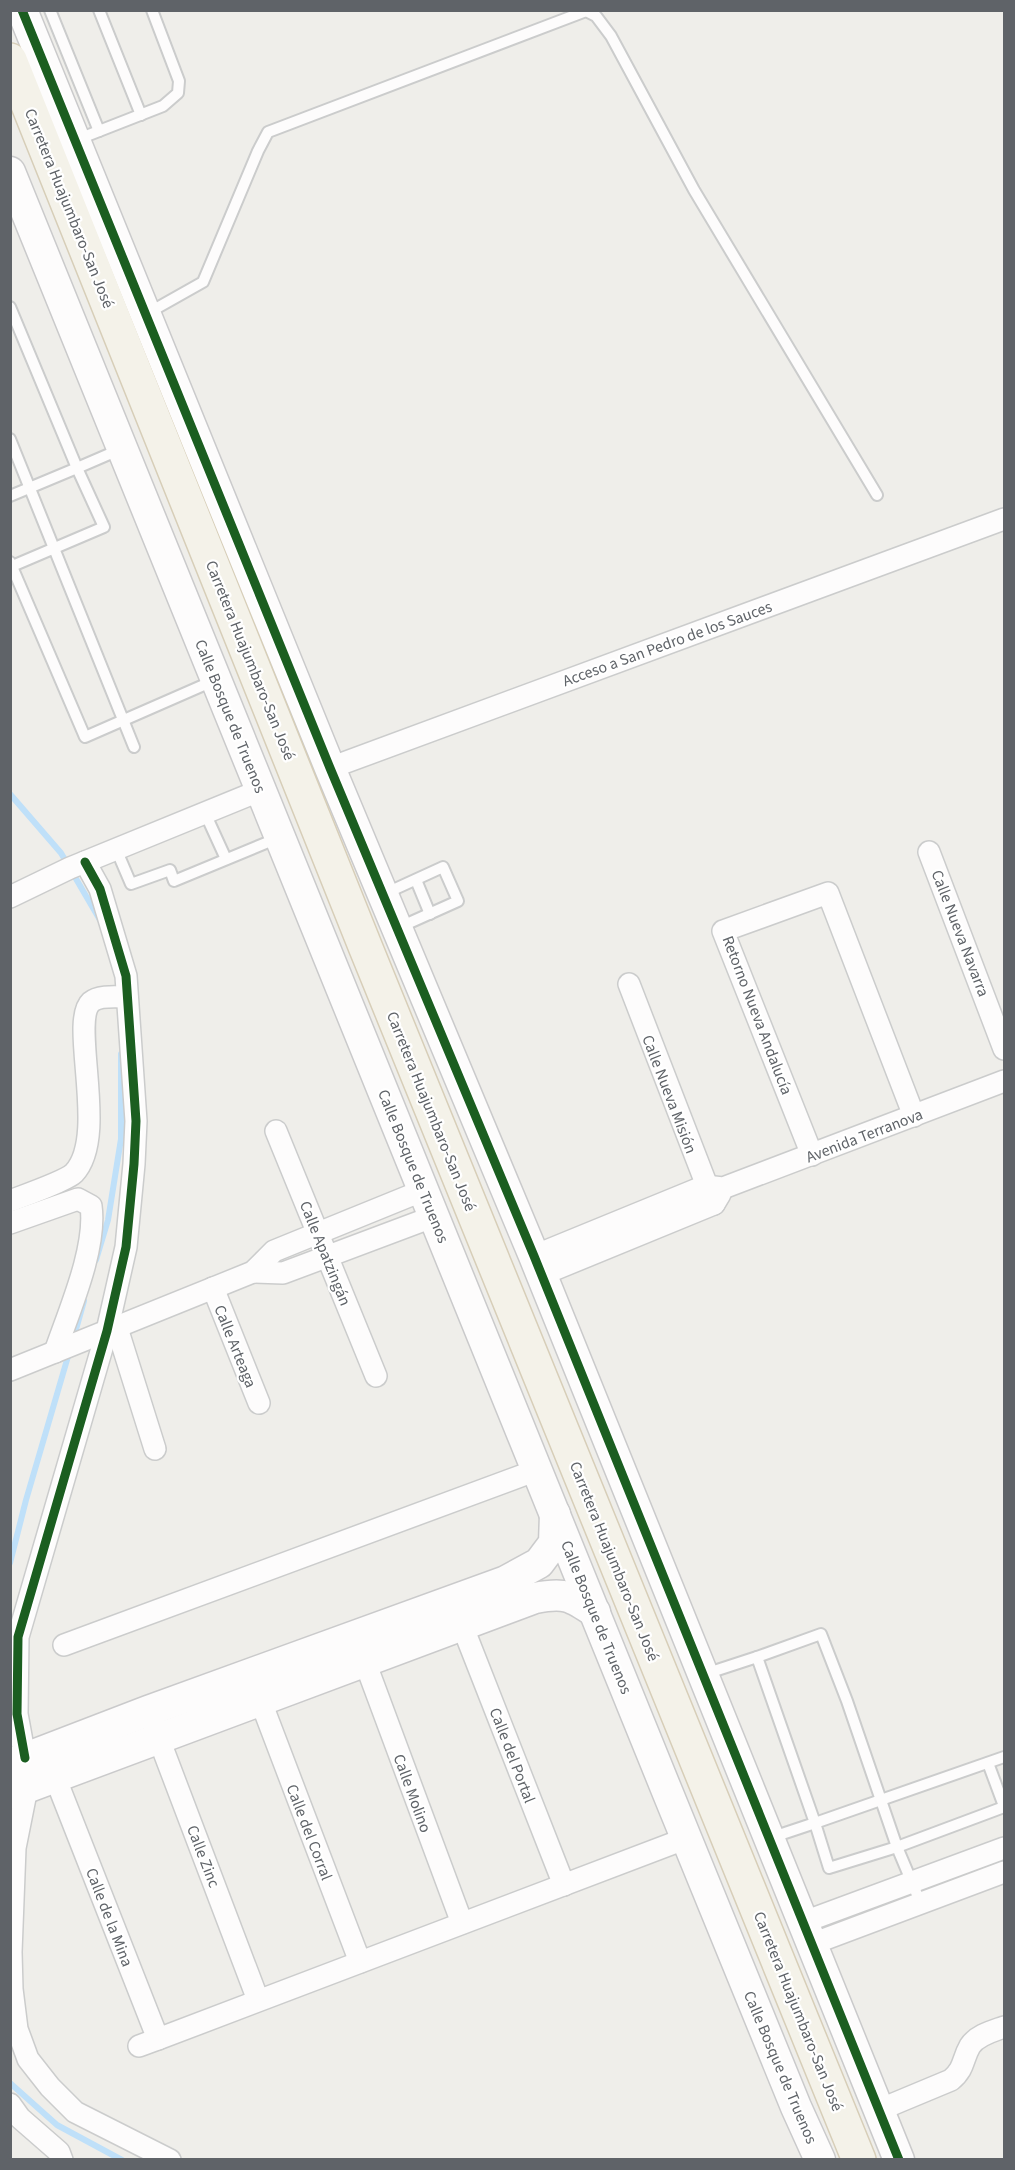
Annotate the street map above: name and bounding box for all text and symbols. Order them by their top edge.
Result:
street label: Carretera Huajumbaro-San José [19,105,119,312]
street label: Carretera Huajumbaro-San José [200,557,300,764]
street label: Acceso a San Pedro de los Sauces [560,596,775,692]
street label: Calle Bosque de Truenos [189,636,271,797]
street label: Calle Nueva Navarra [926,867,994,1000]
street label: Retorno Nueva Andalucía [717,933,798,1098]
street label: Carretera Huajumbaro-San José [381,1008,481,1215]
street label: Calle Nueva Misión [636,1032,702,1157]
street label: Calle Bosque de Truenos [372,1086,454,1247]
street label: Avenida Terranova [803,1104,926,1168]
street label: Calle Apatzingán [294,1198,356,1309]
street label: Calle Arteaga [208,1302,262,1391]
street label: Carretera Huajumbaro-San José [564,1458,664,1665]
street label: Calle Bosque de Truenos [555,1537,637,1698]
street label: Calle del Portal [484,1704,540,1806]
street label: Calle Molino [388,1751,436,1836]
street label: Calle del Corral [281,1781,337,1884]
street label: Calle Zinc [181,1822,225,1891]
street label: Calle de la Mina [80,1865,138,1970]
street label: Carretera Huajumbaro-San José [748,1908,848,2115]
street label: Calle Bosque de Truenos [738,1988,822,2147]

